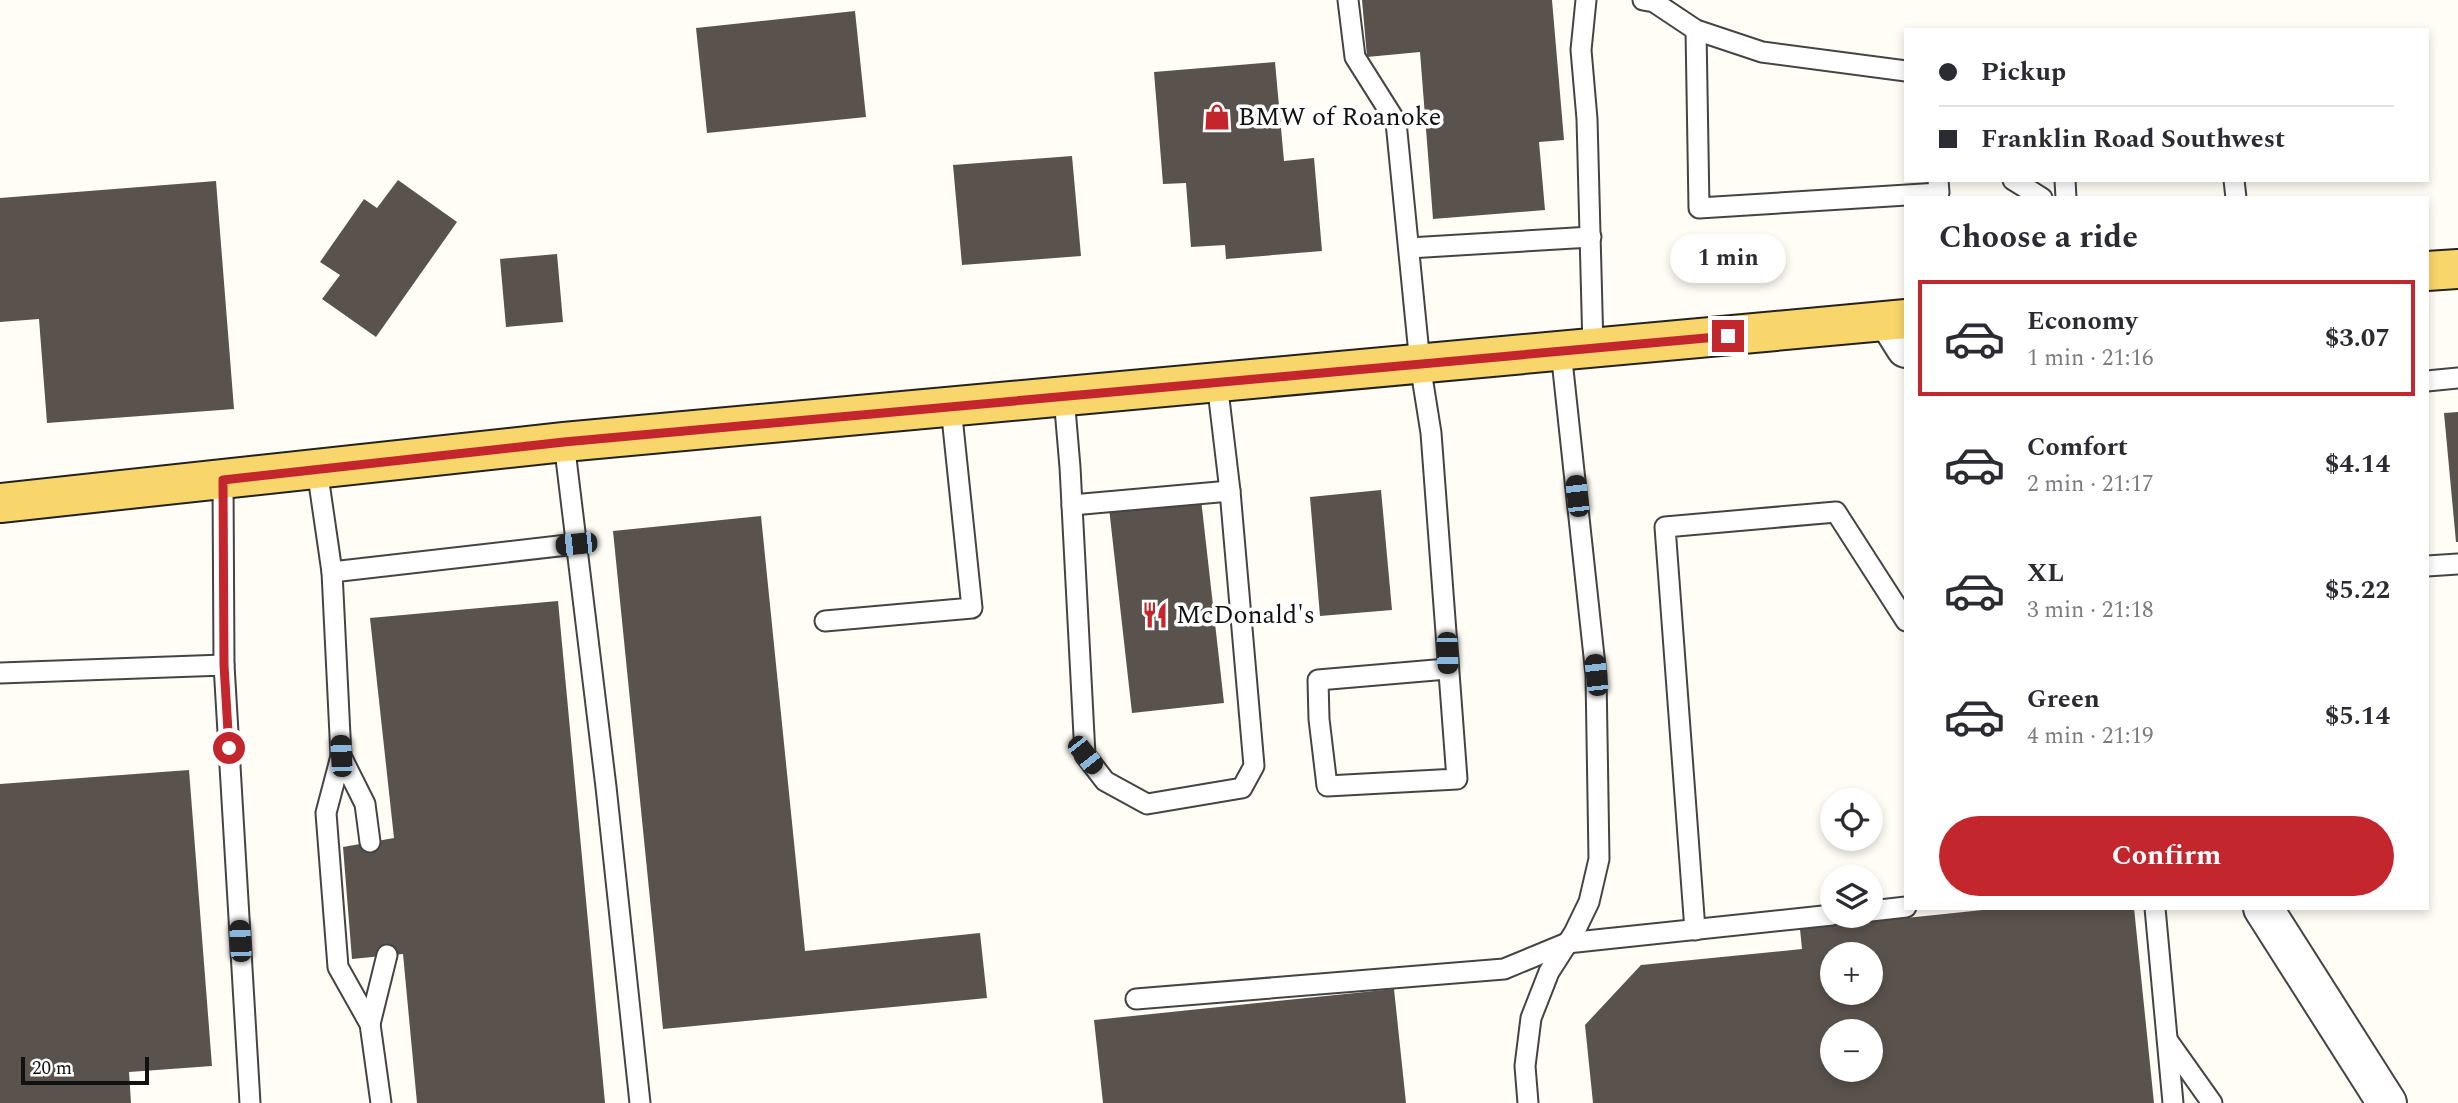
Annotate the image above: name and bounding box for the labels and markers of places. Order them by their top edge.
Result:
place label: BMW of Roanoke [1238,97,1441,137]
shop icon: BMW of Roanoke [1202,102,1232,132]
place label: McDonald's [1176,595,1315,635]
restaurant icon: McDonald's [1140,600,1170,630]

